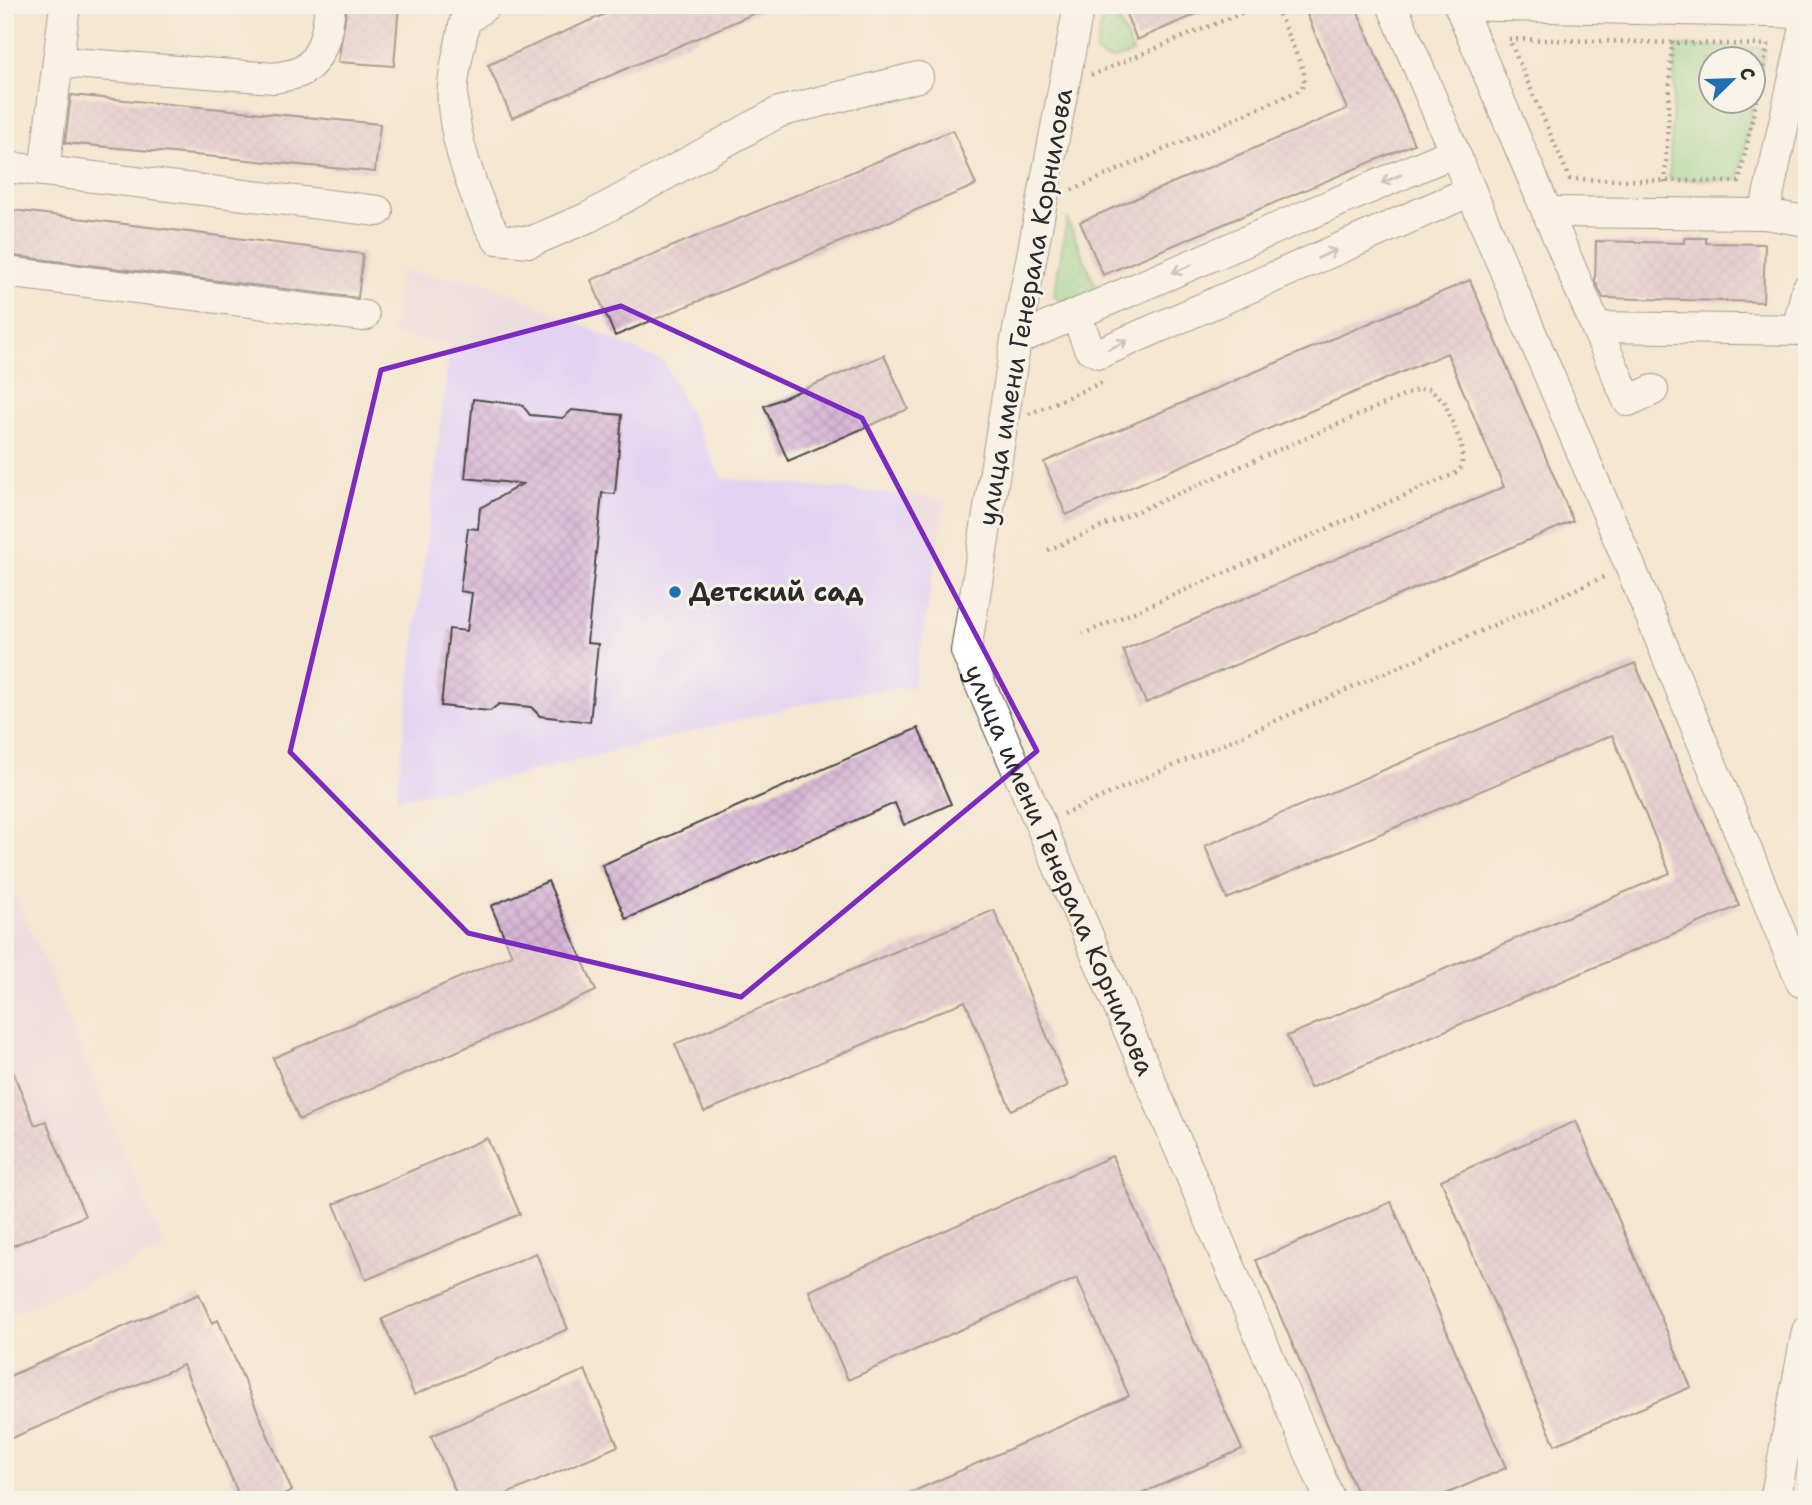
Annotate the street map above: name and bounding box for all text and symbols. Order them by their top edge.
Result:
north arrow [1696,46,1766,116]
text: С [1733,63,1761,84]
street label: улица имени Генерала Корнилова [969,85,1080,528]
one-way arrow [1381,173,1403,186]
one-way arrow [1315,247,1337,260]
one-way arrow [1172,263,1194,276]
one-way arrow [1107,338,1128,351]
place label: Детский сад [689,574,863,609]
marker: Детский сад [667,584,683,600]
street label: улица имени Генерала Корнилова [957,659,1164,1081]

